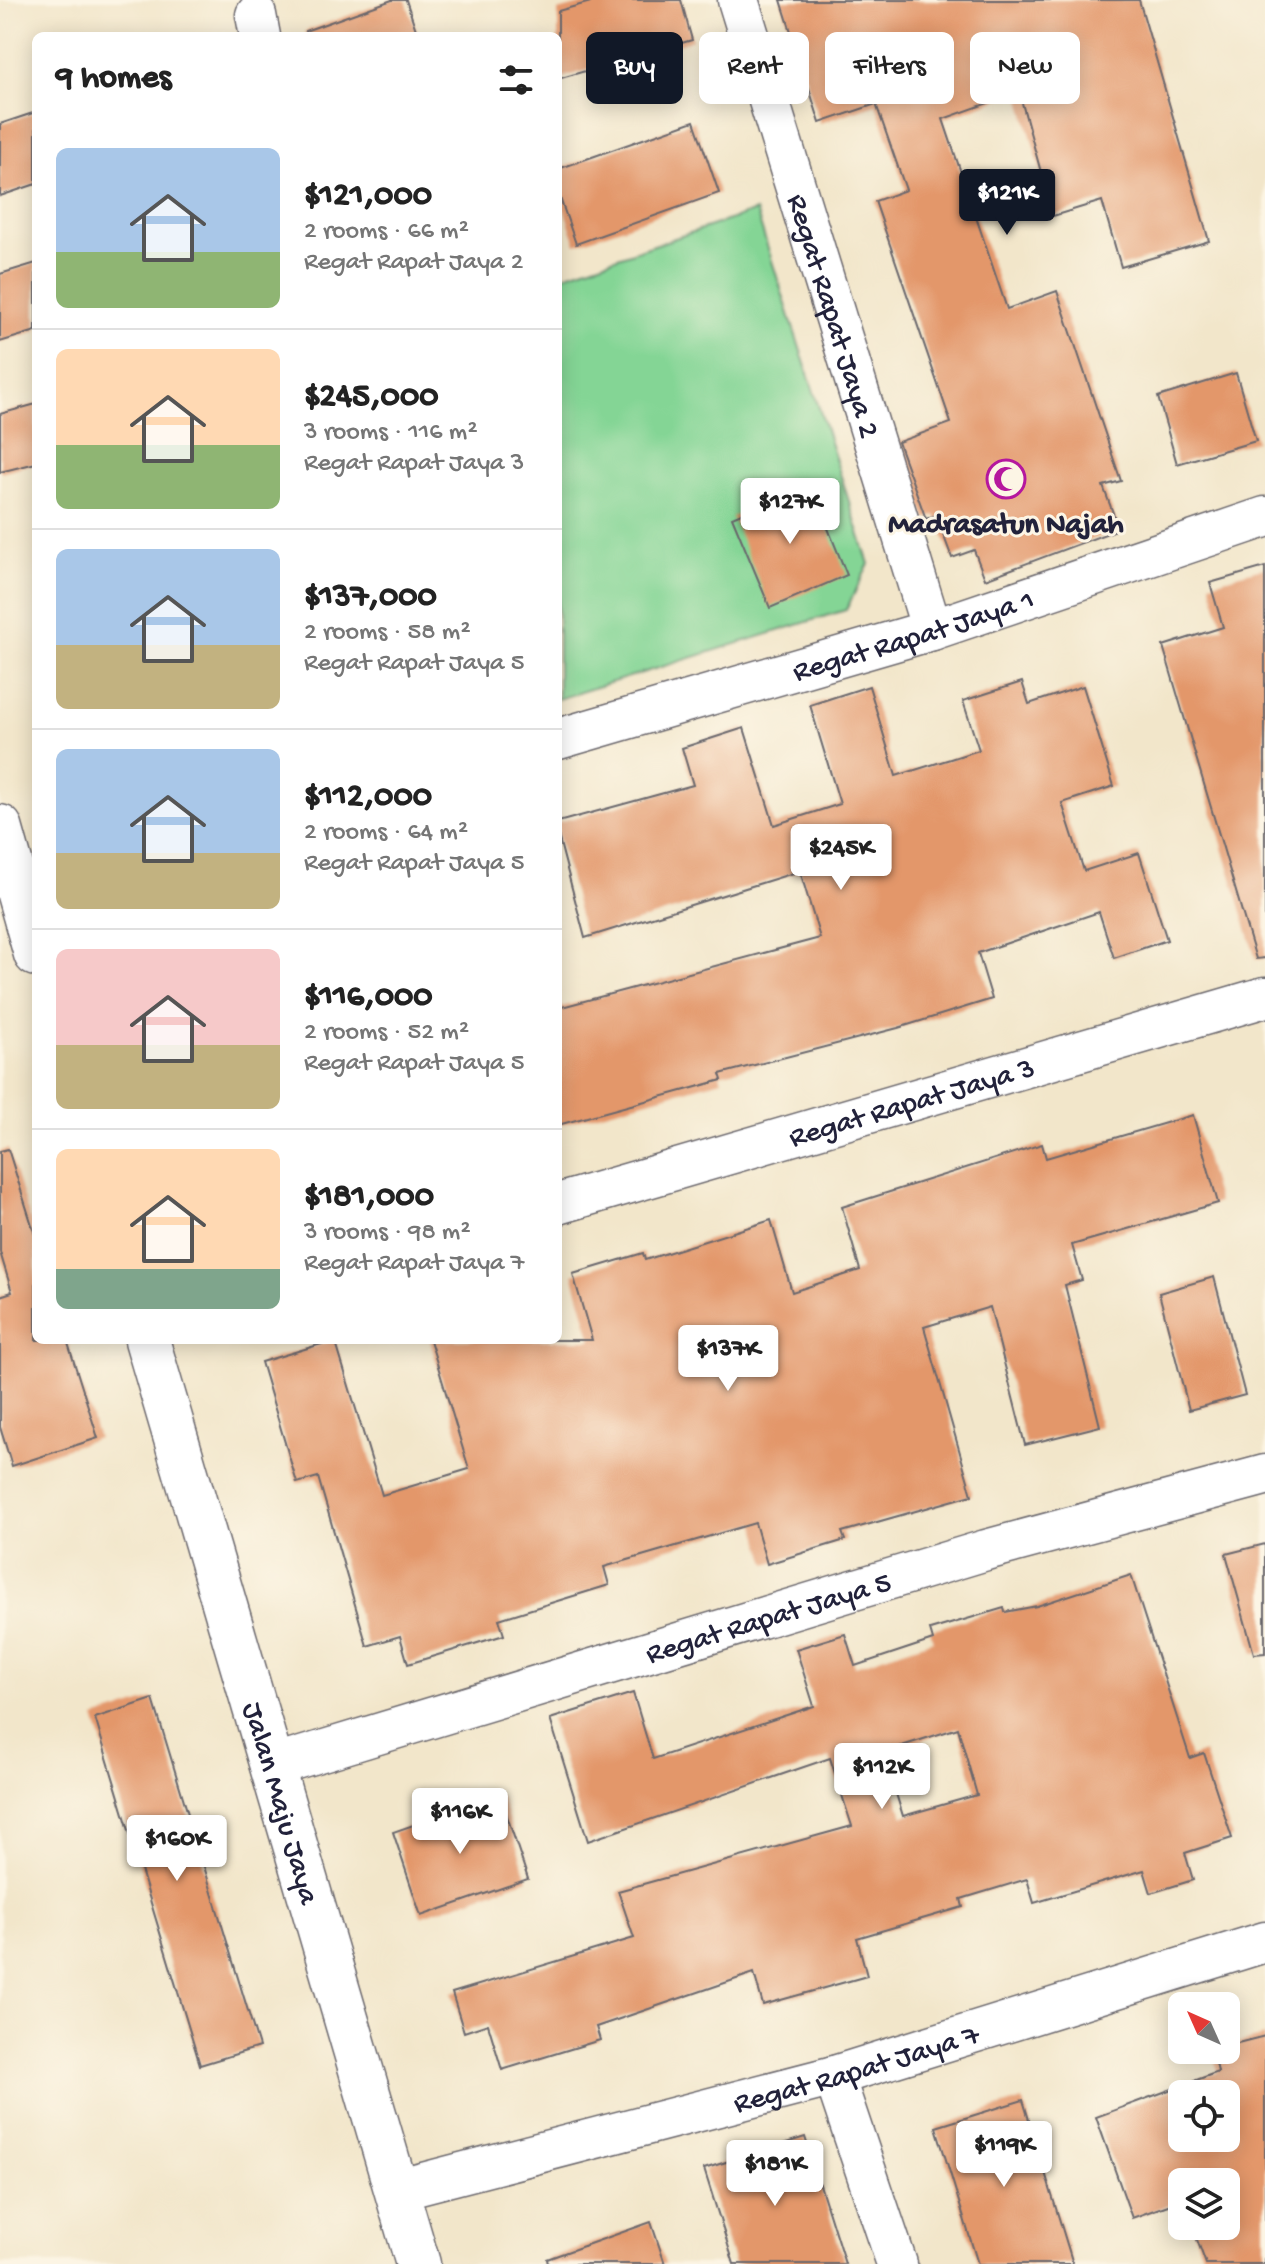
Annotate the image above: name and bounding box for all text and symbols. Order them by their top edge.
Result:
chip: Buy [586,32,683,104]
chip: Rent [699,32,809,104]
chip: Filters [825,32,954,104]
chip: New [970,32,1080,104]
icon: filters [494,58,538,102]
text: 9 homes [56,60,171,100]
pin: $121K [951,169,1063,237]
text: $121,000 [304,177,432,217]
text: $121K [977,179,1037,210]
icon: home [120,180,216,276]
street label: Regat Rapat Jaya 2 [777,191,885,443]
text: 2 rooms · 66 m² [304,217,469,248]
text: Regat Rapat Jaya 2 [304,248,523,279]
text: $245,000 [304,378,439,418]
icon: home [120,381,216,477]
text: 3 rooms · 116 m² [304,418,477,449]
text: Regat Rapat Jaya 3 [304,449,524,480]
mosque icon: Madrasatun Najah [985,458,1027,500]
pin: $127K [734,478,846,546]
text: $127K [759,488,821,519]
place label: Madrasatun Najah [888,509,1124,544]
text: $137,000 [304,578,437,618]
icon: home [120,581,216,677]
street label: Regat Rapat Jaya 1 [789,584,1039,692]
text: 2 rooms · 58 m² [304,618,470,649]
text: Regat Rapat Jaya 5 [304,649,524,680]
text: $112,000 [304,778,432,818]
icon: home [120,781,216,877]
text: 2 rooms · 64 m² [304,818,468,849]
pin: $245K [785,824,897,892]
text: $245K [809,834,873,865]
text: Regat Rapat Jaya 5 [304,849,524,880]
text: $116,000 [304,978,433,1018]
icon: home [120,981,216,1077]
text: 2 rooms · 52 m² [304,1018,469,1049]
text: Regat Rapat Jaya 5 [304,1049,524,1080]
street label: Regat Rapat Jaya 3 [786,1052,1039,1157]
text: $181,000 [304,1178,434,1218]
icon: home [120,1181,216,1277]
text: 3 rooms · 98 m² [304,1218,471,1249]
text: Regat Rapat Jaya 7 [304,1249,524,1280]
pin: $137K [672,1325,784,1393]
text: $137K [696,1335,760,1366]
street label: Regat Rapat Jaya 5 [642,1567,896,1674]
street label: Jalan Maju Jaya [232,1699,325,1910]
pin: $112K [826,1743,938,1811]
text: $112K [852,1753,912,1784]
pin: $116K [404,1788,516,1856]
text: $116K [430,1798,490,1829]
pin: $160K [121,1815,233,1883]
text: $160K [145,1825,209,1856]
north arrow [1168,1992,1240,2064]
map controls [1168,1992,1240,2240]
street label: Regat Rapat Jaya 7 [730,2018,986,2123]
button: locate [1168,2080,1240,2152]
pin: $119K [948,2121,1060,2189]
text: $119K [974,2131,1034,2162]
pin: $181K [719,2140,831,2208]
text: $181K [744,2150,806,2181]
button: layers [1168,2168,1240,2240]

